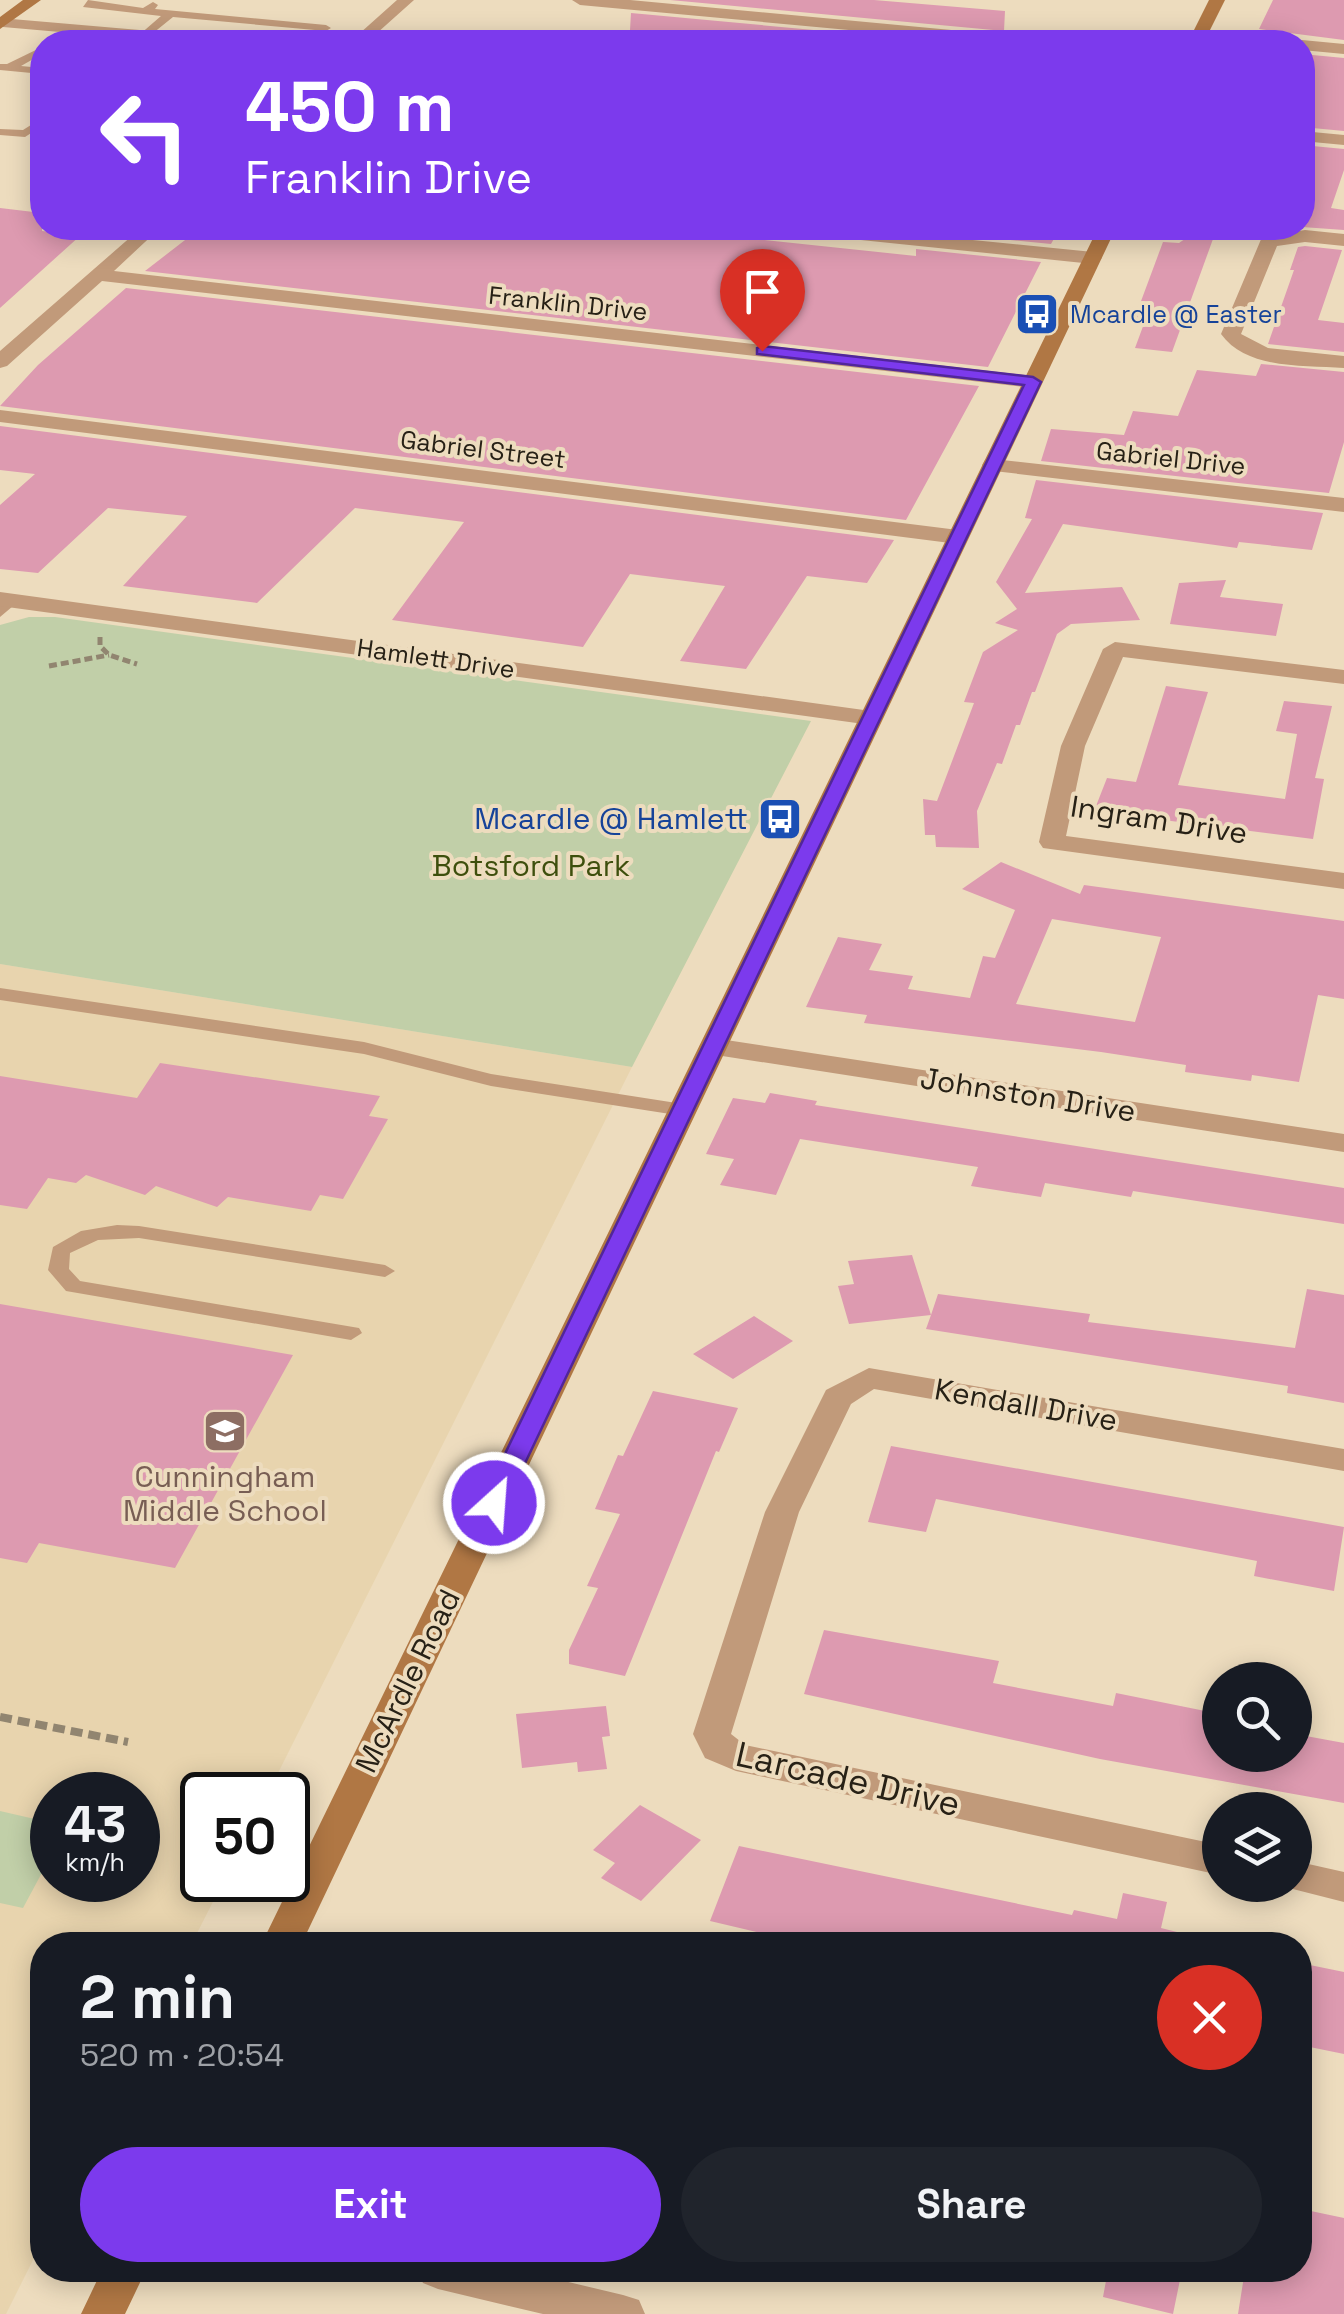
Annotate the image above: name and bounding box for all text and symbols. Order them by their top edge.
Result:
text: 450 m [245,62,454,151]
icon: left [80,70,210,200]
text: Franklin Drive [245,149,532,206]
pin [720,249,805,352]
icon: arrive [735,264,790,319]
street label: Franklin Drive [487,279,649,327]
bus stop icon: Mcardle @ Easter [1014,291,1060,337]
place label: Mcardle @ Easter [1070,298,1282,330]
street label: Gabriel Street [399,423,567,475]
street label: Gabriel Drive [1095,434,1247,482]
street label: Hamlett Drive [355,631,517,685]
street label: Ingram Drive [1068,786,1250,853]
bus stop icon: Mcardle @ Hamlett [757,796,803,842]
place label: Mcardle @ Hamlett [474,799,748,838]
park label: Botsford Park [432,846,630,885]
street label: Johnston Drive [918,1058,1139,1131]
street label: Kendall Drive [932,1369,1120,1440]
school or university icon: Cunningham Middle School [202,1408,248,1454]
position arrow [442,1451,546,1555]
place label: Cunningham Middle School [123,1457,327,1530]
street label: McArdle Road [346,1583,469,1779]
map controls [1202,1662,1312,1902]
button: search [1202,1662,1312,1772]
street label: Larcade Drive [732,1732,964,1826]
speed limit sign: 50 [180,1772,310,1902]
button: layers [1202,1792,1312,1902]
text: 43 [64,1793,126,1857]
text: km/h [65,1846,125,1878]
text: 2 min [80,1959,235,2036]
button: close [1157,1965,1262,2070]
text: 520 m · 20:54 [80,2035,284,2075]
button: Exit [80,2147,661,2262]
button: Share [681,2147,1262,2262]

